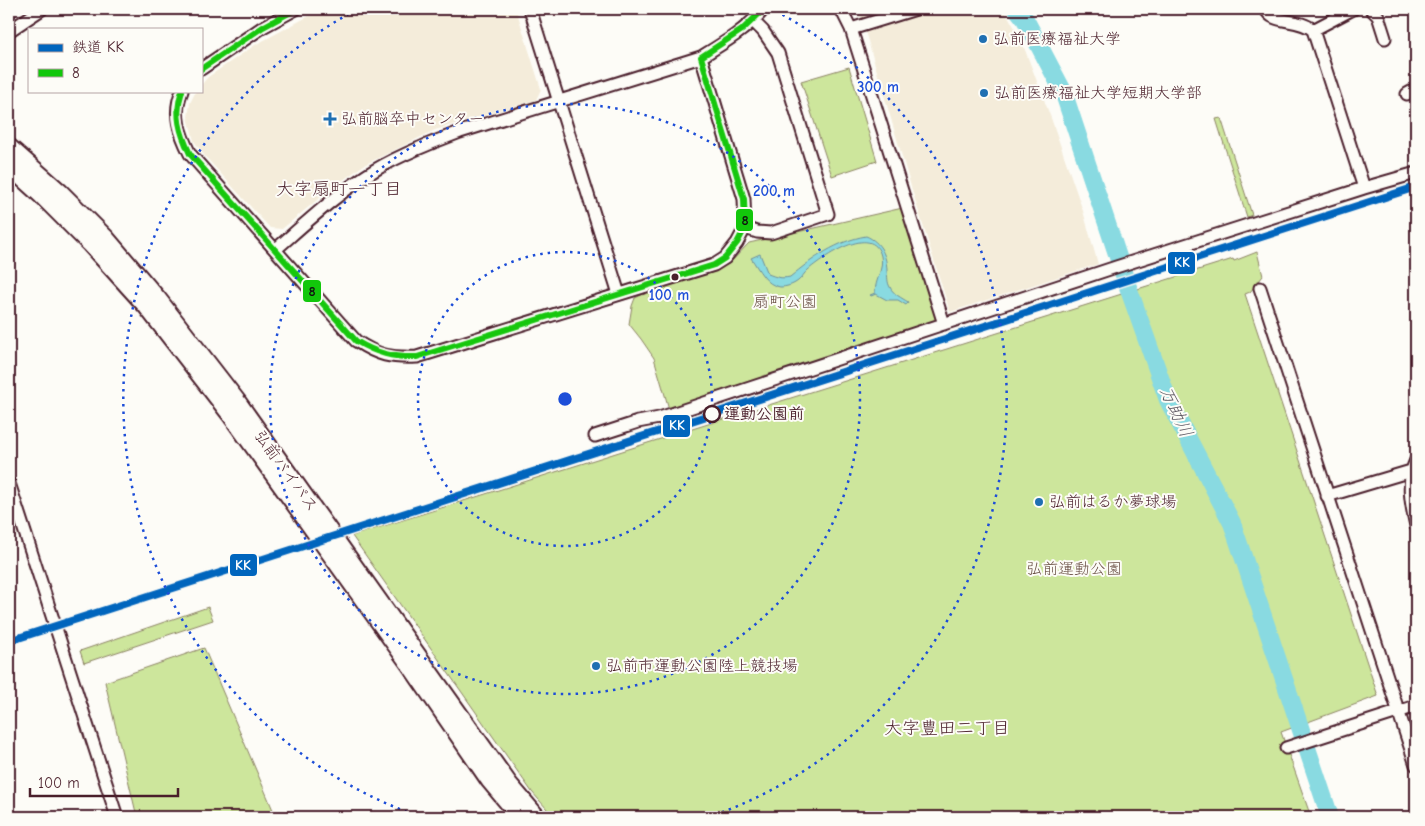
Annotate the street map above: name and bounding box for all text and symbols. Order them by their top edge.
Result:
legend [28,28,202,92]
place label: 弘前医療福祉大学 [993,30,1121,48]
marker: 弘前医療福祉大学 [977,33,989,45]
text: 鉄道 KK [72,38,124,56]
text: 8 [72,64,80,82]
text: 300 m [857,78,899,96]
place label: 弘前医療福祉大学短期大学部 [994,84,1202,102]
marker: 弘前医療福祉大学短期大学部 [978,87,990,99]
place label: 弘前脳卒中センター [341,110,484,128]
marker: 弘前脳卒中センター [323,112,337,126]
district label: 大字扇町一丁目 [276,179,402,200]
text: 200 m [753,182,795,200]
line badge: 8 [735,208,754,232]
text: 8 [741,212,749,229]
line badge: KK [1167,251,1196,275]
text: KK [1174,254,1190,271]
unlabelled marker [670,272,680,282]
line badge: 8 [302,279,322,303]
text: 8 [308,283,316,300]
text: 100 m [649,286,689,304]
park label: 扇町公園 [753,293,817,311]
water label: 万助川 [1155,383,1197,441]
centre of rings [556,390,574,408]
marker: 運動公園前 [703,405,721,423]
place label: 運動公園前 [724,405,804,423]
line badge: KK [662,414,691,438]
text: KK [669,417,685,434]
street label: 弘前バイパス [251,427,321,515]
place label: 弘前はるか夢球場 [1049,493,1177,511]
marker: 弘前はるか夢球場 [1033,496,1045,508]
line badge: KK [229,553,258,577]
text: KK [235,557,251,574]
park label: 弘前運動公園 [1026,560,1122,578]
place label: 弘前市運動公園陸上競技場 [606,657,798,675]
marker: 弘前市運動公園陸上競技場 [590,660,602,672]
district label: 大字豊田二丁目 [884,718,1010,739]
scale bar [30,766,178,798]
text: 100 m [38,774,80,792]

